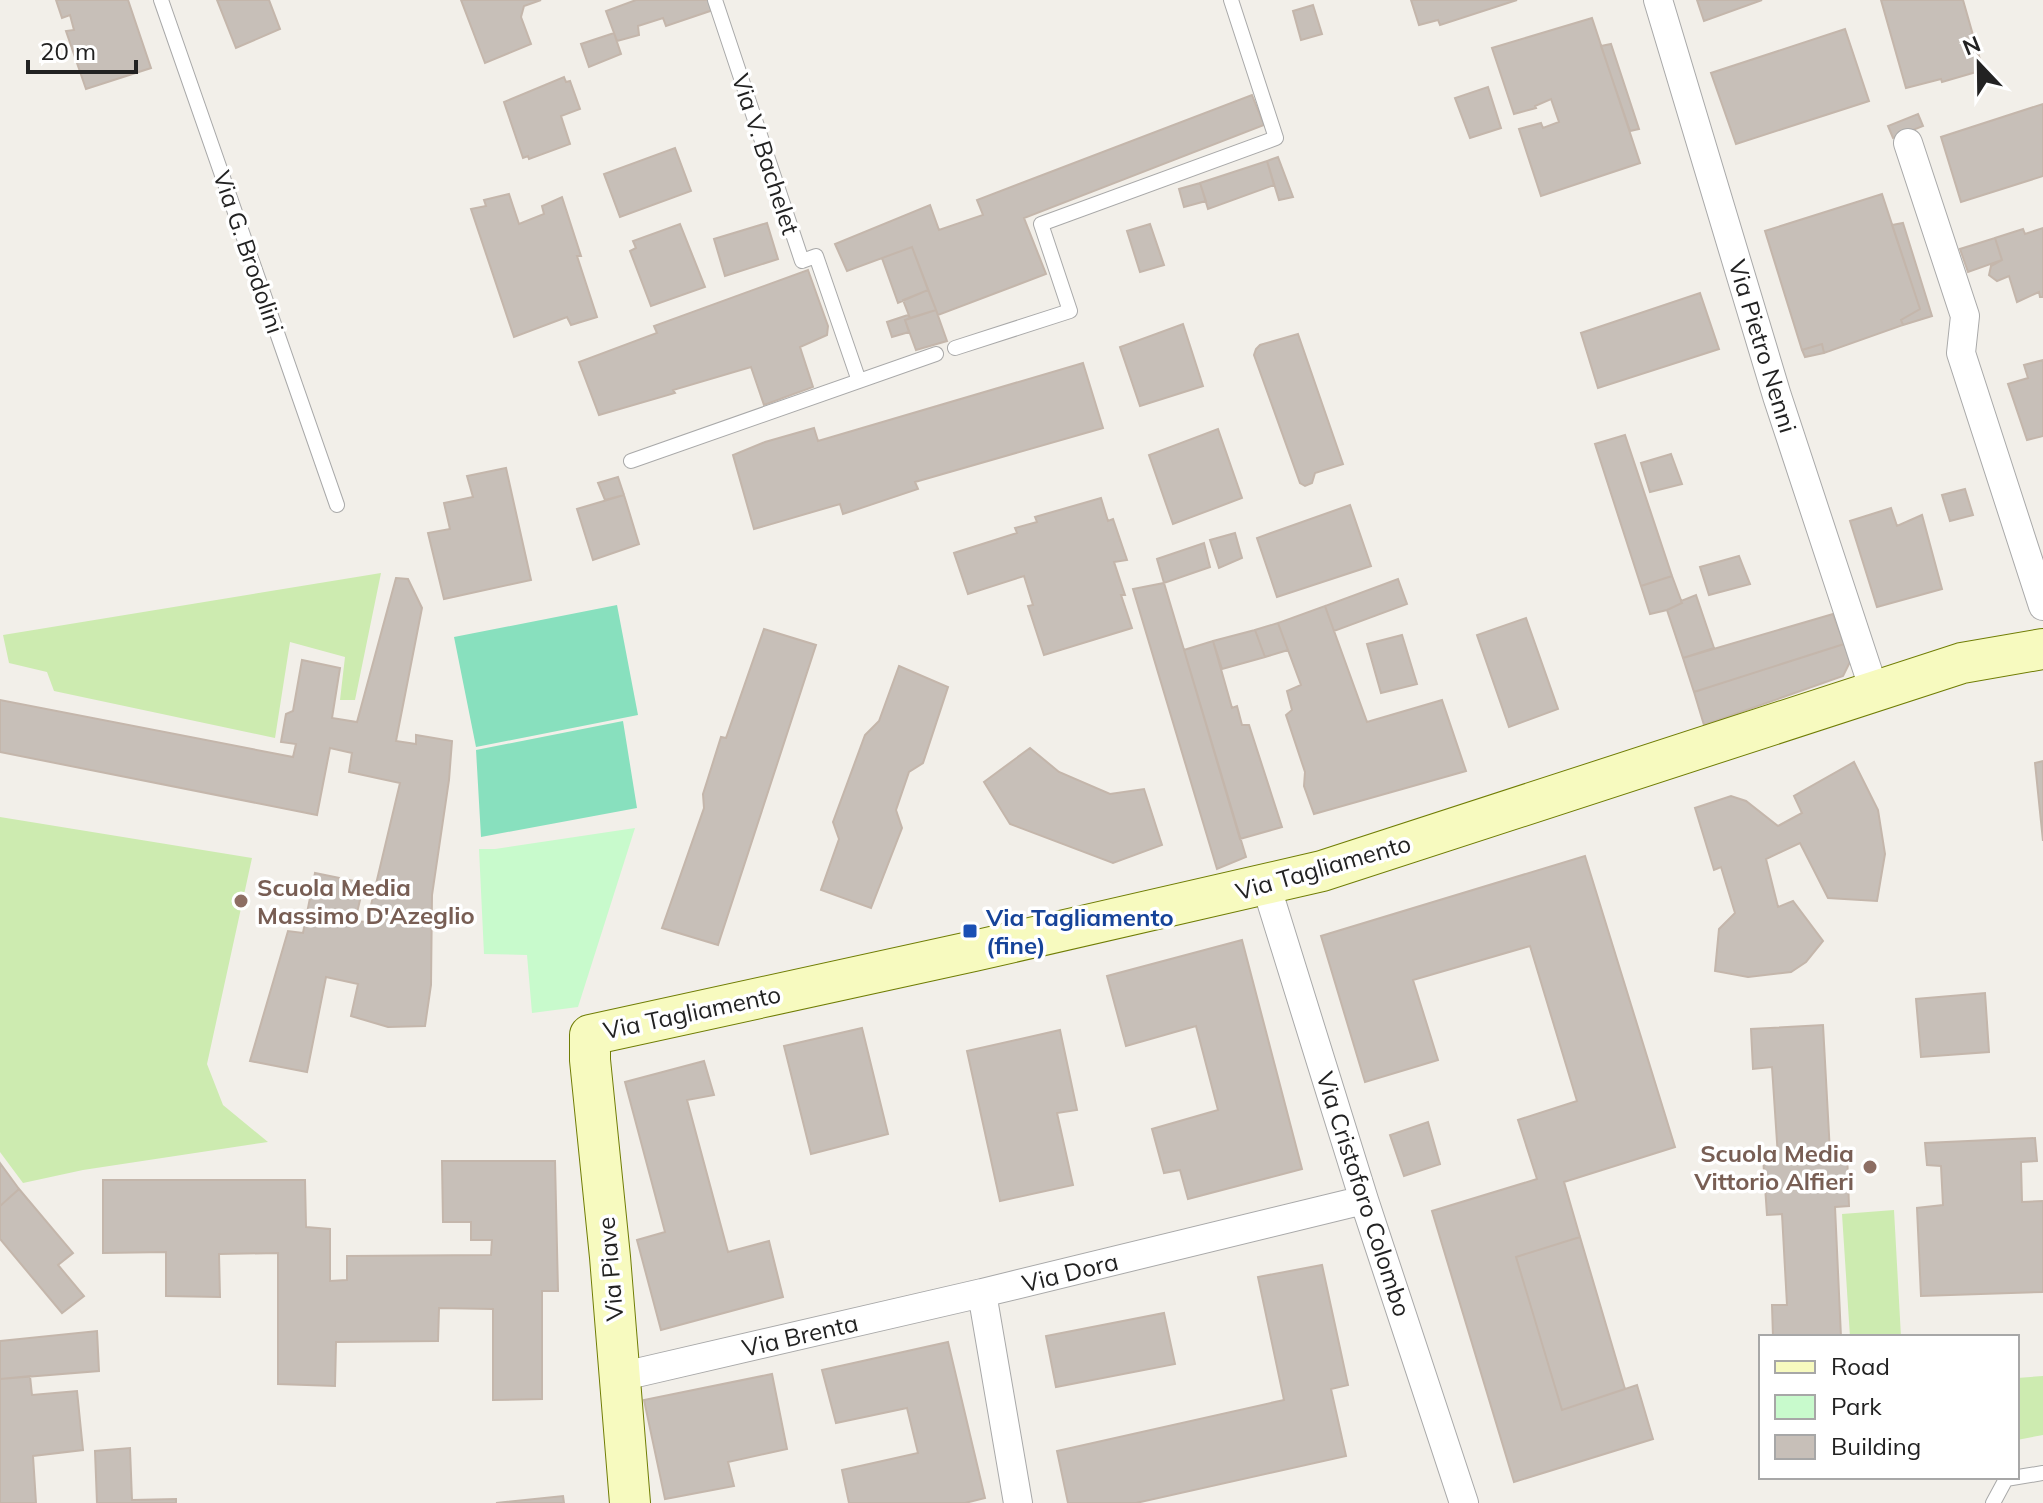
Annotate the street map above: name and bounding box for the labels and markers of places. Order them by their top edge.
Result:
place label: Scuola Media Massimo D'Azeglio [257,872,475,930]
marker: Scuola Media Massimo D'Azeglio [232,892,250,910]
place label: Via Tagliamento (fine) [985,902,1174,960]
marker: Via Tagliamento (fine) [961,922,979,940]
place label: Scuola Media Vittorio Alfieri [1693,1138,1854,1196]
marker: Scuola Media Vittorio Alfieri [1861,1158,1879,1176]

